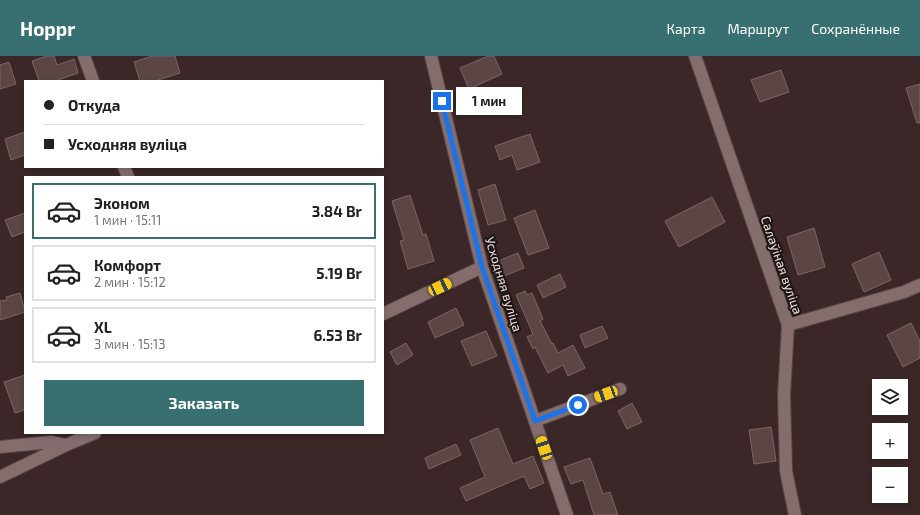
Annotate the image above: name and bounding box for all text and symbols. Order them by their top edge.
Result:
text: Hoppr [20,17,75,40]
text: Карта [667,20,705,37]
text: Маршрут [727,20,789,37]
text: Сохранённые [811,20,900,37]
callout: 1 мин [456,87,522,115]
route end [433,92,451,110]
text: 1 мин [472,93,506,109]
text: Откуда [68,96,120,114]
text: Усходняя вуліца [68,135,187,153]
icon: car [46,193,82,229]
text: Эконом [94,194,150,212]
text: 3.84 Br [312,202,362,220]
text: 1 мин · 15:11 [94,212,161,228]
street label: Салаўіная вуліца [758,214,806,316]
street label: Усходняя вуліца [482,235,526,333]
icon: car [46,255,82,291]
text: Комфорт [94,256,161,274]
text: 5.19 Br [316,264,362,282]
text: 2 мин · 15:12 [94,274,166,290]
car [427,276,453,298]
icon: car [46,317,82,353]
text: XL [94,318,112,336]
text: 6.53 Br [313,326,362,344]
text: 3 мин · 15:13 [94,336,166,352]
map controls [872,379,908,503]
button: layers [872,379,908,415]
button: Заказать [44,380,364,426]
car [593,384,619,404]
route start [569,396,587,414]
button: + [872,423,908,459]
car [534,435,554,461]
button: − [872,467,908,503]

